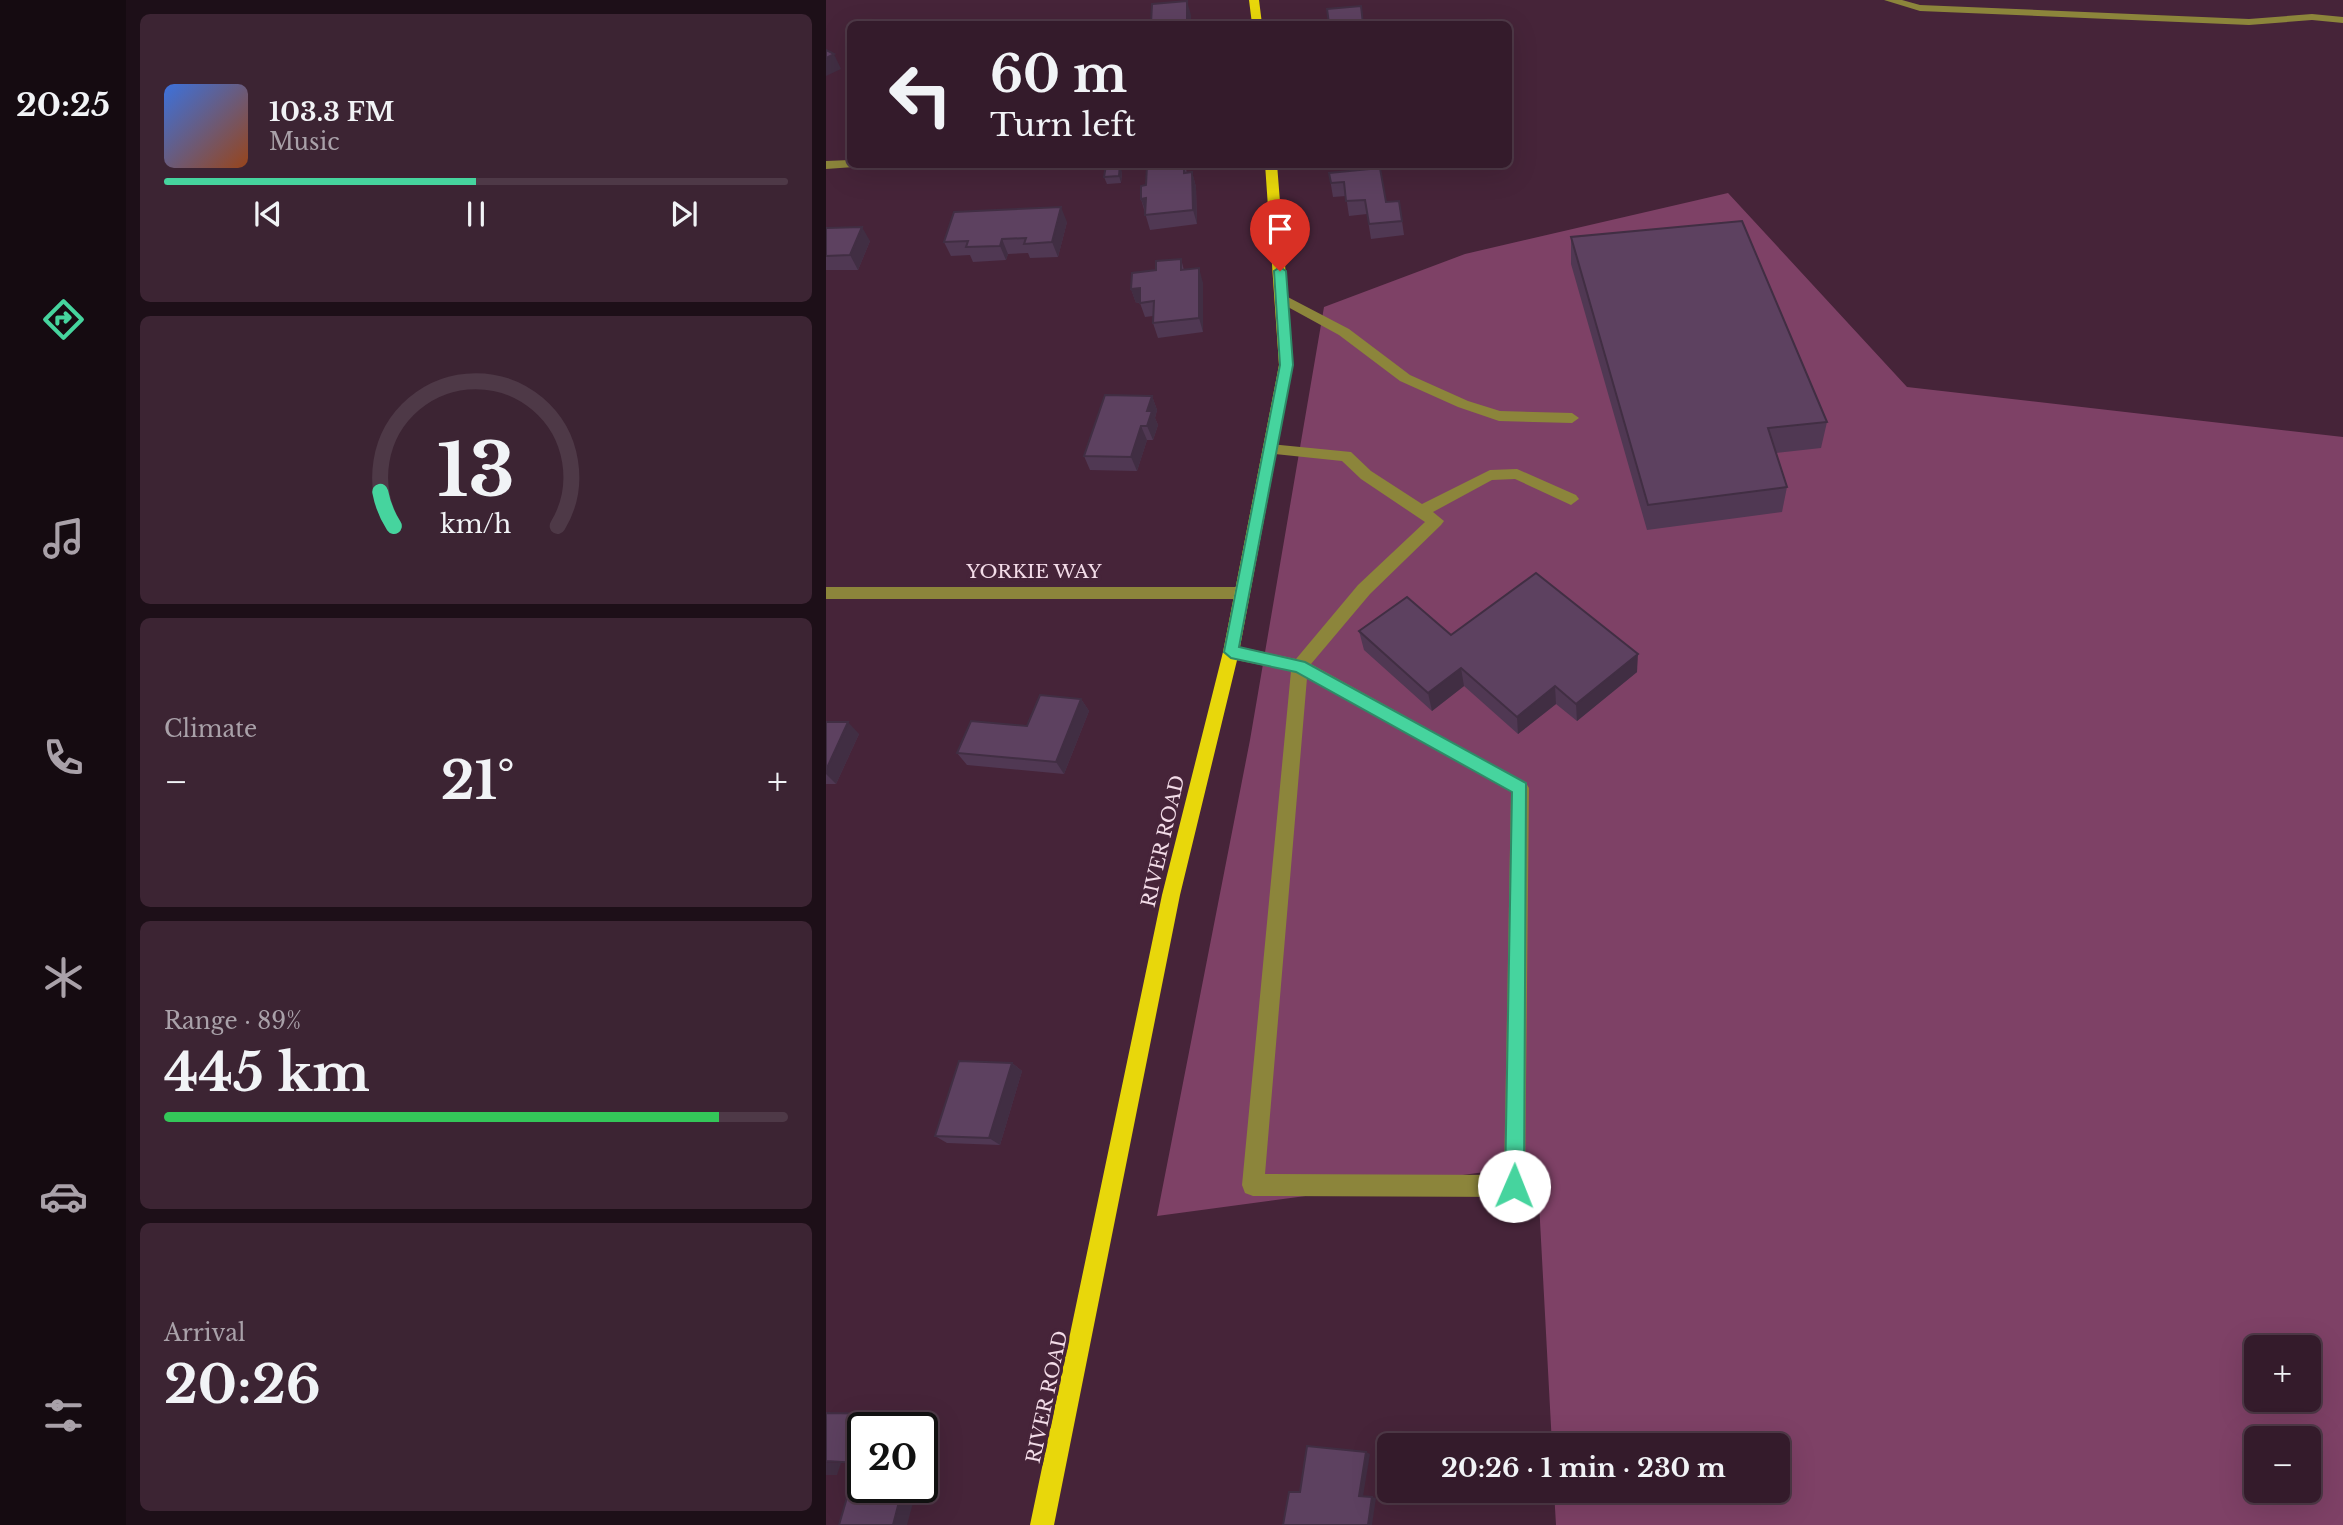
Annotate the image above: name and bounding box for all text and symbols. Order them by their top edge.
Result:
text: 60 m [990,44,1127,105]
icon: left [875,49,966,140]
text: 20:25 [16,85,110,125]
text: 103.3 FM [269,96,394,128]
text: Turn left [990,105,1136,145]
text: Music [269,128,340,156]
icon: previous [249,195,287,233]
icon: pause [457,195,495,233]
icon: next [665,195,703,233]
pin [1250,199,1310,271]
icon: arrive [1261,210,1299,248]
icon: directions [39,295,88,344]
text: 13 [437,426,515,517]
text: km/h [441,509,511,540]
icon: music [39,514,88,563]
street label: YORKIE WAY [965,560,1102,583]
text: Climate [164,715,257,743]
icon: phone [39,733,88,782]
text: 21° [441,749,515,813]
text: − [164,758,188,805]
text: + [767,758,788,805]
street label: RIVER ROAD [1137,773,1189,909]
icon: climate [39,953,88,1002]
text: Range · 89% [164,1007,301,1035]
text: 445 km [164,1041,370,1105]
position arrow [1477,1149,1551,1223]
icon: car [39,1172,88,1221]
text: Arrival [164,1319,245,1347]
street label: RIVER ROAD [1022,1329,1072,1465]
map controls [2244,1335,2321,1503]
button: + [2244,1335,2321,1412]
text: 20:26 [164,1353,321,1417]
icon: filters [39,1391,88,1440]
speed limit sign: 20 [847,1412,938,1503]
button: − [2244,1426,2321,1503]
text: 20:26 · 1 min · 230 m [1441,1452,1726,1484]

